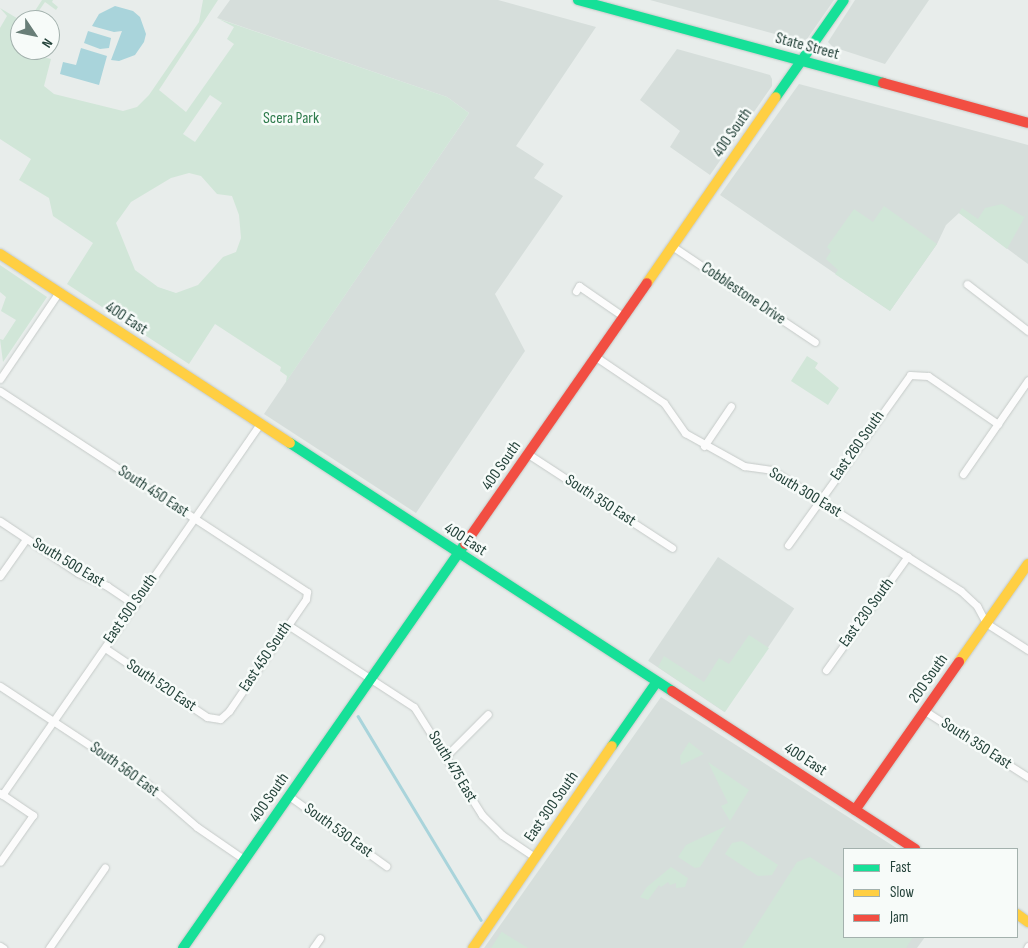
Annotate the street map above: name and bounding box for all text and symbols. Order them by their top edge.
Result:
north arrow [10,10,60,60]
street label: State Street [773,29,841,65]
text: N [38,35,56,51]
street label: 400 South [709,105,757,161]
park label: Scera Park [263,109,319,129]
street label: Cobblestone Drive [697,259,789,329]
street label: 400 East [101,298,151,340]
street label: East 260 South [827,407,889,485]
street label: 400 South [478,438,526,494]
street label: South 450 East [114,462,192,522]
street label: South 300 East [765,464,845,522]
street label: South 350 East [561,471,639,531]
street label: 400 East [440,519,490,561]
street label: South 500 East [28,534,108,592]
street label: East 500 South [100,570,162,648]
street label: East 230 South [836,575,898,651]
street label: East 450 South [236,618,296,696]
street label: 200 South [905,651,953,707]
street label: South 520 East [122,656,200,716]
street label: South 350 East [937,714,1015,774]
street label: South 475 East [423,728,481,806]
street label: South 560 East [86,739,162,801]
street label: 400 East [780,739,830,781]
street label: East 300 South [521,768,583,846]
street label: 400 South [246,770,294,826]
street label: South 530 East [300,800,376,862]
legend [843,848,1018,938]
text: Fast [890,858,911,877]
text: Slow [890,883,914,902]
text: Jam [890,908,908,927]

